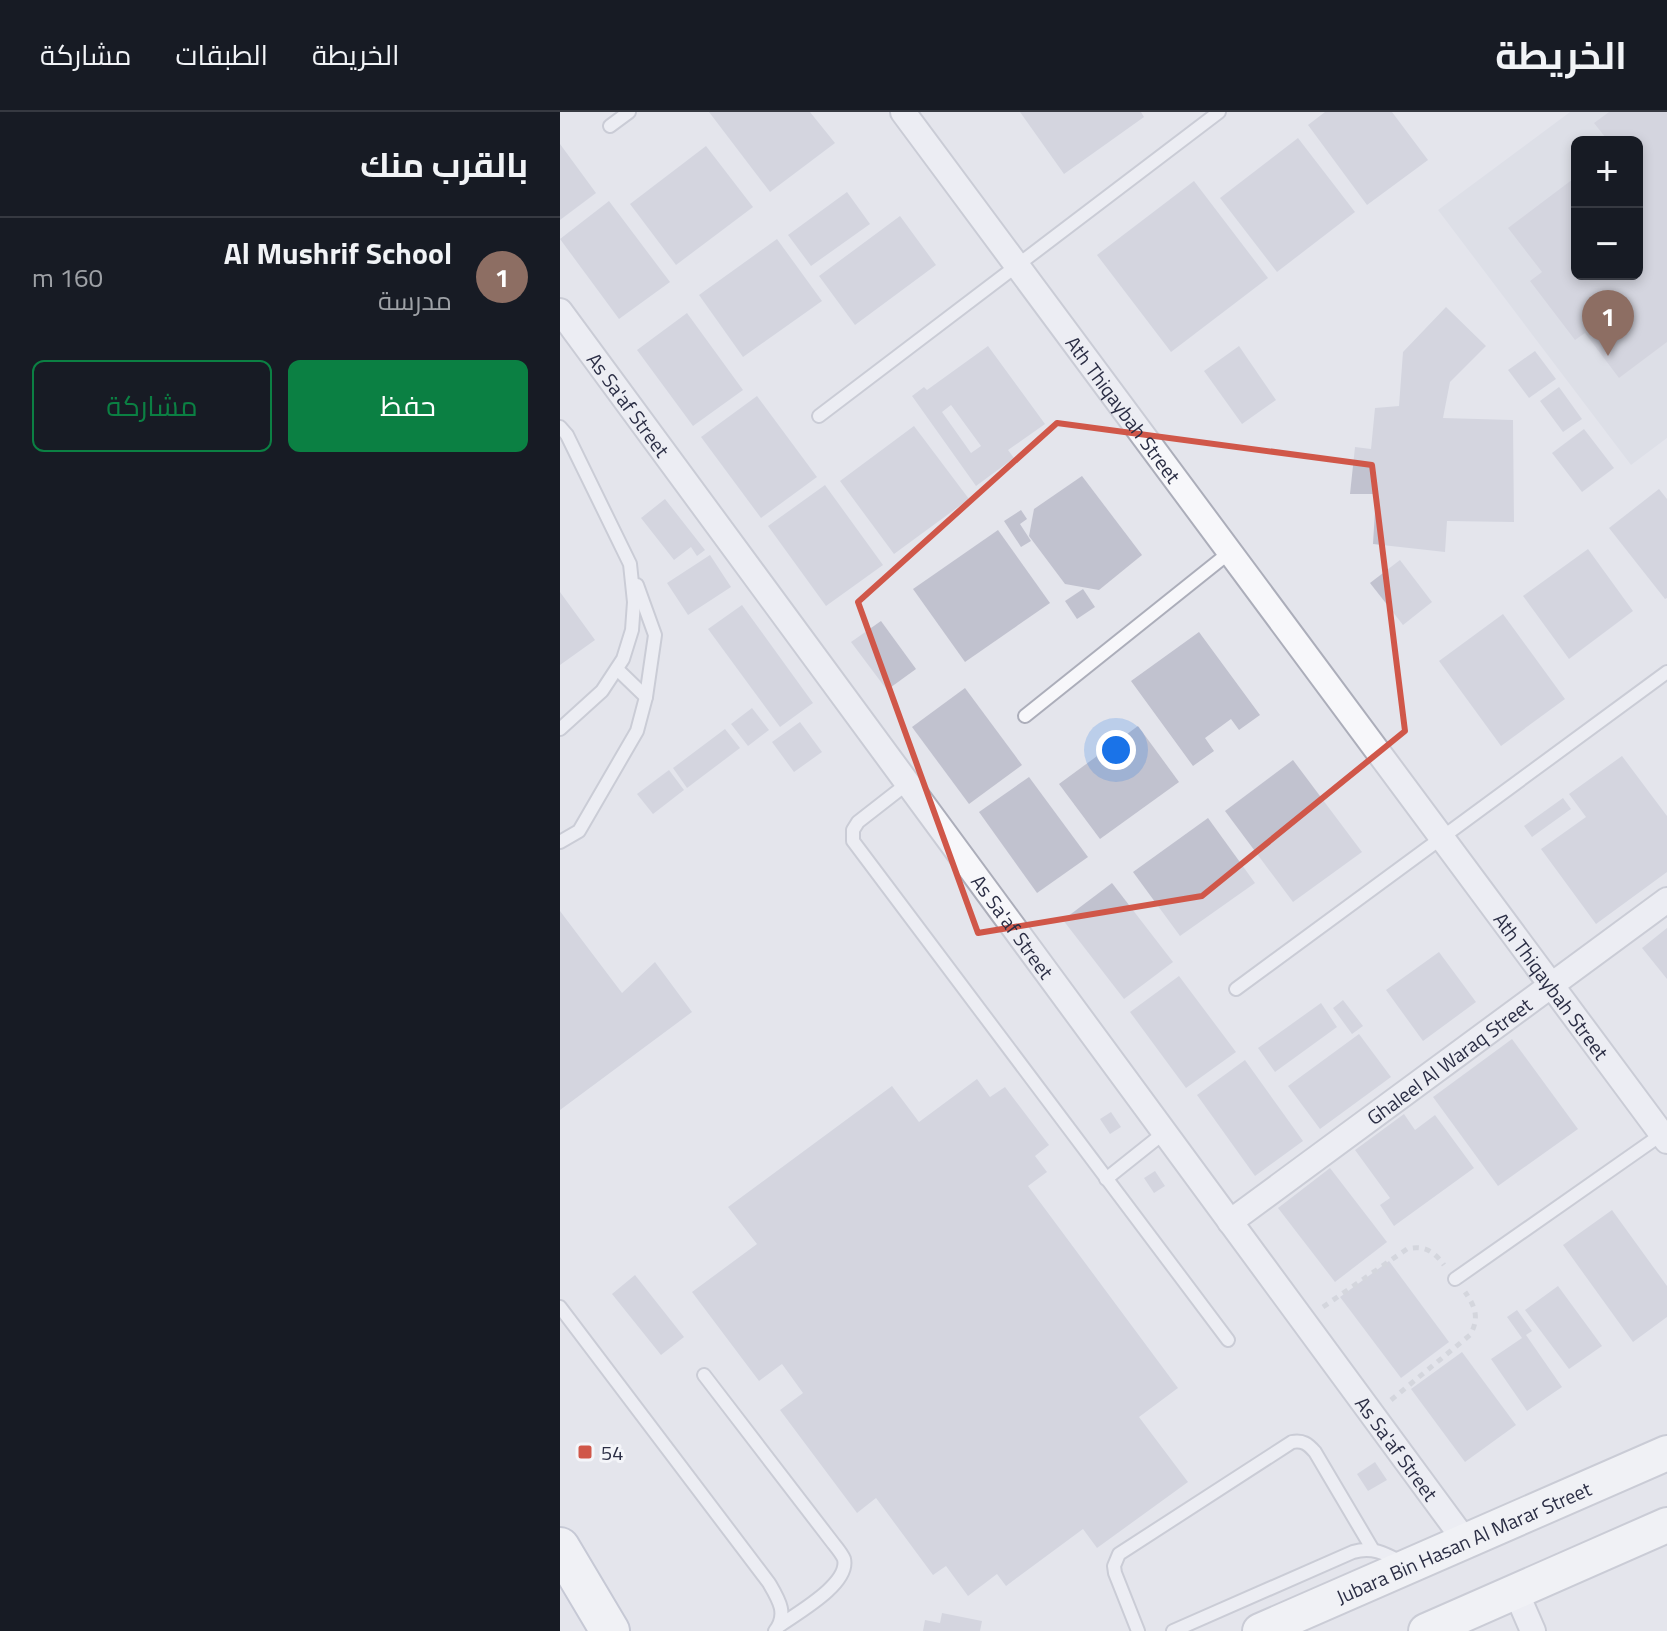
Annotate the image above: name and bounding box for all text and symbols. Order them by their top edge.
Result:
text: الخريطة [1495,26,1627,84]
text: مشاركة [40,33,131,76]
text: الطبقات [175,33,268,76]
text: الخريطة [312,33,399,76]
map controls [1571,136,1643,280]
button: + [1571,136,1643,208]
text: بالقرب منك [360,138,528,190]
button: − [1571,208,1643,280]
text: Al Mushrif School [224,230,452,276]
text: 160 m [32,258,103,297]
text: 1 [495,258,509,297]
text: مدرسة [378,281,452,320]
pin: 1 [1582,290,1634,356]
street label: Ath Thiqaybah Street [1058,329,1189,489]
street label: As Sa'af Street [580,346,678,463]
button: مشاركة [32,360,272,452]
button: حفظ [288,360,528,452]
your location [1096,730,1136,770]
street label: As Sa'af Street [964,867,1062,985]
street label: Ath Thiqaybah Street [1486,905,1617,1066]
street label: Ghaleel Al Waraq Street [1360,989,1538,1132]
street label: As Sa'af Street [1348,1389,1446,1507]
place label: 54 [601,1437,623,1468]
marker: 54 [576,1443,594,1461]
street label: Jubara Bin Hasan Al Marar Street [1331,1473,1596,1612]

